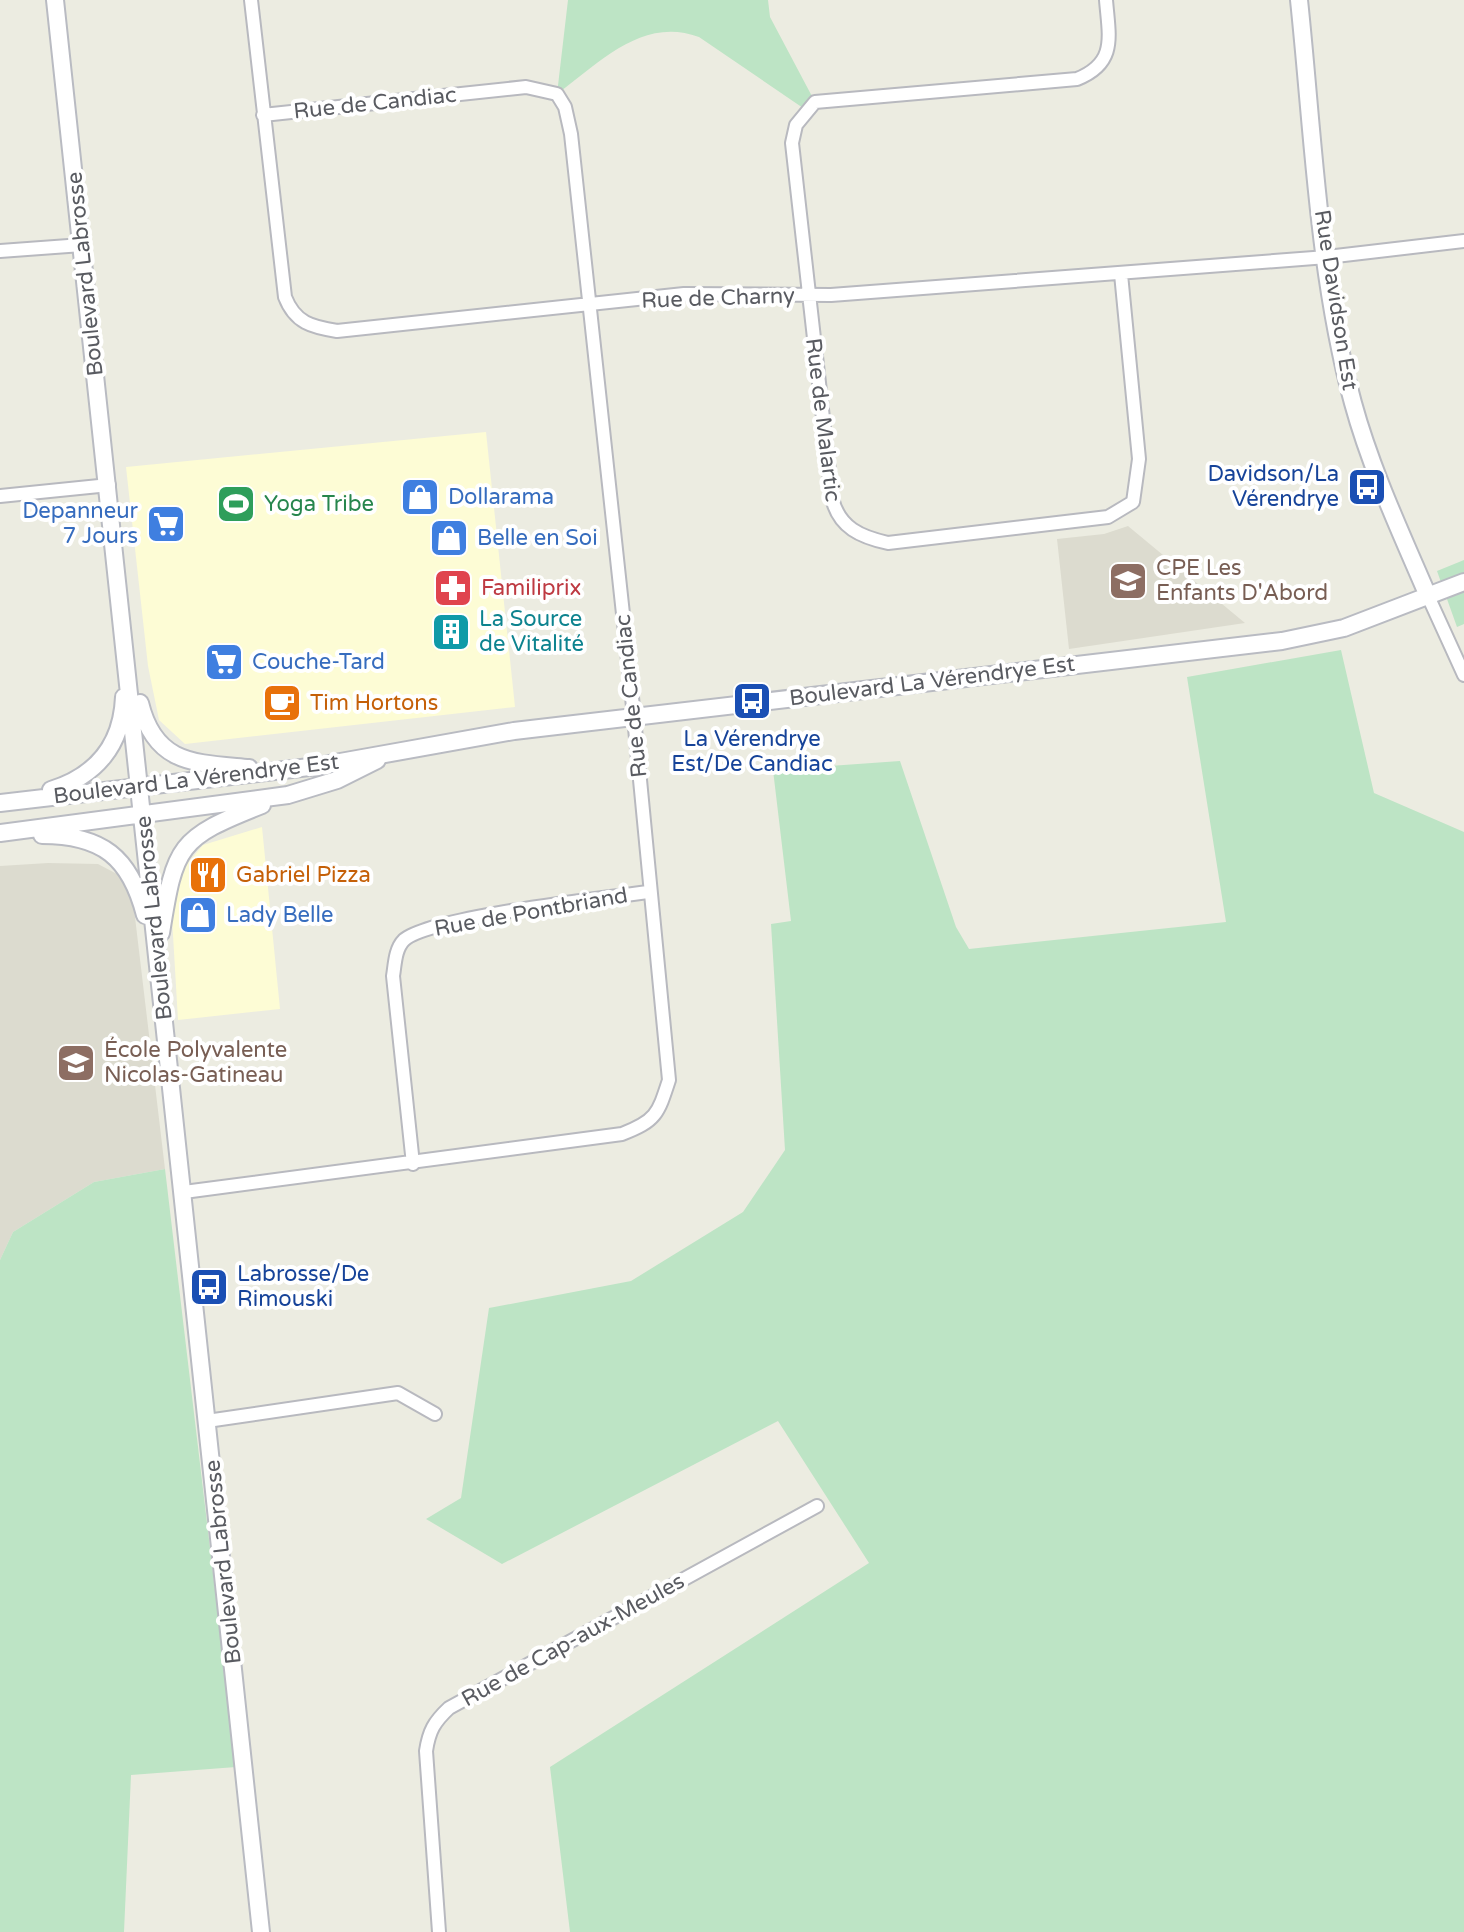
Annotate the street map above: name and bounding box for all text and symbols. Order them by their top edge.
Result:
street label: Rue de Candiac [292,82,458,124]
street label: Boulevard Labrosse [61,171,109,377]
street label: Rue Davidson Est [1309,208,1363,392]
street label: Rue de Charny [641,282,795,314]
street label: Rue de Malartic [800,337,846,503]
place label: Davidson/La Vérendrye [1207,461,1339,512]
bus stop icon: Davidson/La Vérendrye [1346,466,1388,508]
shop icon: Dollarama [399,476,441,518]
sports icon: Yoga Tribe [215,483,257,525]
place label: Dollarama [448,484,554,510]
place label: Yoga Tribe [264,491,374,517]
place label: Depanneur 7 Jours [22,498,139,549]
supermarket icon: Depanneur 7 Jours [145,503,187,545]
shop icon: Belle en Soi [428,517,470,559]
place label: Belle en Soi [477,525,598,551]
place label: CPE Les Enfants D'Abord [1156,555,1328,606]
school or university icon: CPE Les Enfants D'Abord [1107,560,1149,602]
pharmacy icon: Familiprix [432,567,474,609]
place label: Familiprix [481,575,581,601]
place label: La Source de Vitalité [479,606,584,657]
building icon: La Source de Vitalité [430,611,472,653]
street label: Rue de Candiac [610,613,652,779]
supermarket icon: Couche-Tard [203,641,245,683]
place label: Couche-Tard [252,649,385,675]
street label: Boulevard La Vérendrye Est [788,651,1076,711]
bus stop icon: La Vérendrye Est/De Candiac [731,680,773,722]
cafe icon: Tim Hortons [261,682,303,724]
place label: Tim Hortons [310,690,438,716]
place label: La Vérendrye Est/De Candiac [671,726,833,777]
street label: Boulevard La Vérendrye Est [52,749,340,809]
street label: Boulevard Labrosse [130,815,178,1021]
restaurant icon: Gabriel Pizza [187,854,229,896]
place label: Gabriel Pizza [236,862,371,888]
street label: Rue de Pontbriand [432,882,630,942]
shop icon: Lady Belle [177,894,219,936]
place label: Lady Belle [226,902,333,928]
place label: École Polyvalente Nicolas-Gatineau [104,1036,287,1088]
school or university icon: École Polyvalente Nicolas-Gatineau [55,1042,97,1084]
place label: Labrosse/De Rimouski [237,1261,369,1312]
bus stop icon: Labrosse/De Rimouski [188,1266,230,1308]
street label: Boulevard Labrosse [199,1459,247,1665]
street label: Rue de Cap-aux-Meules [457,1568,689,1712]

